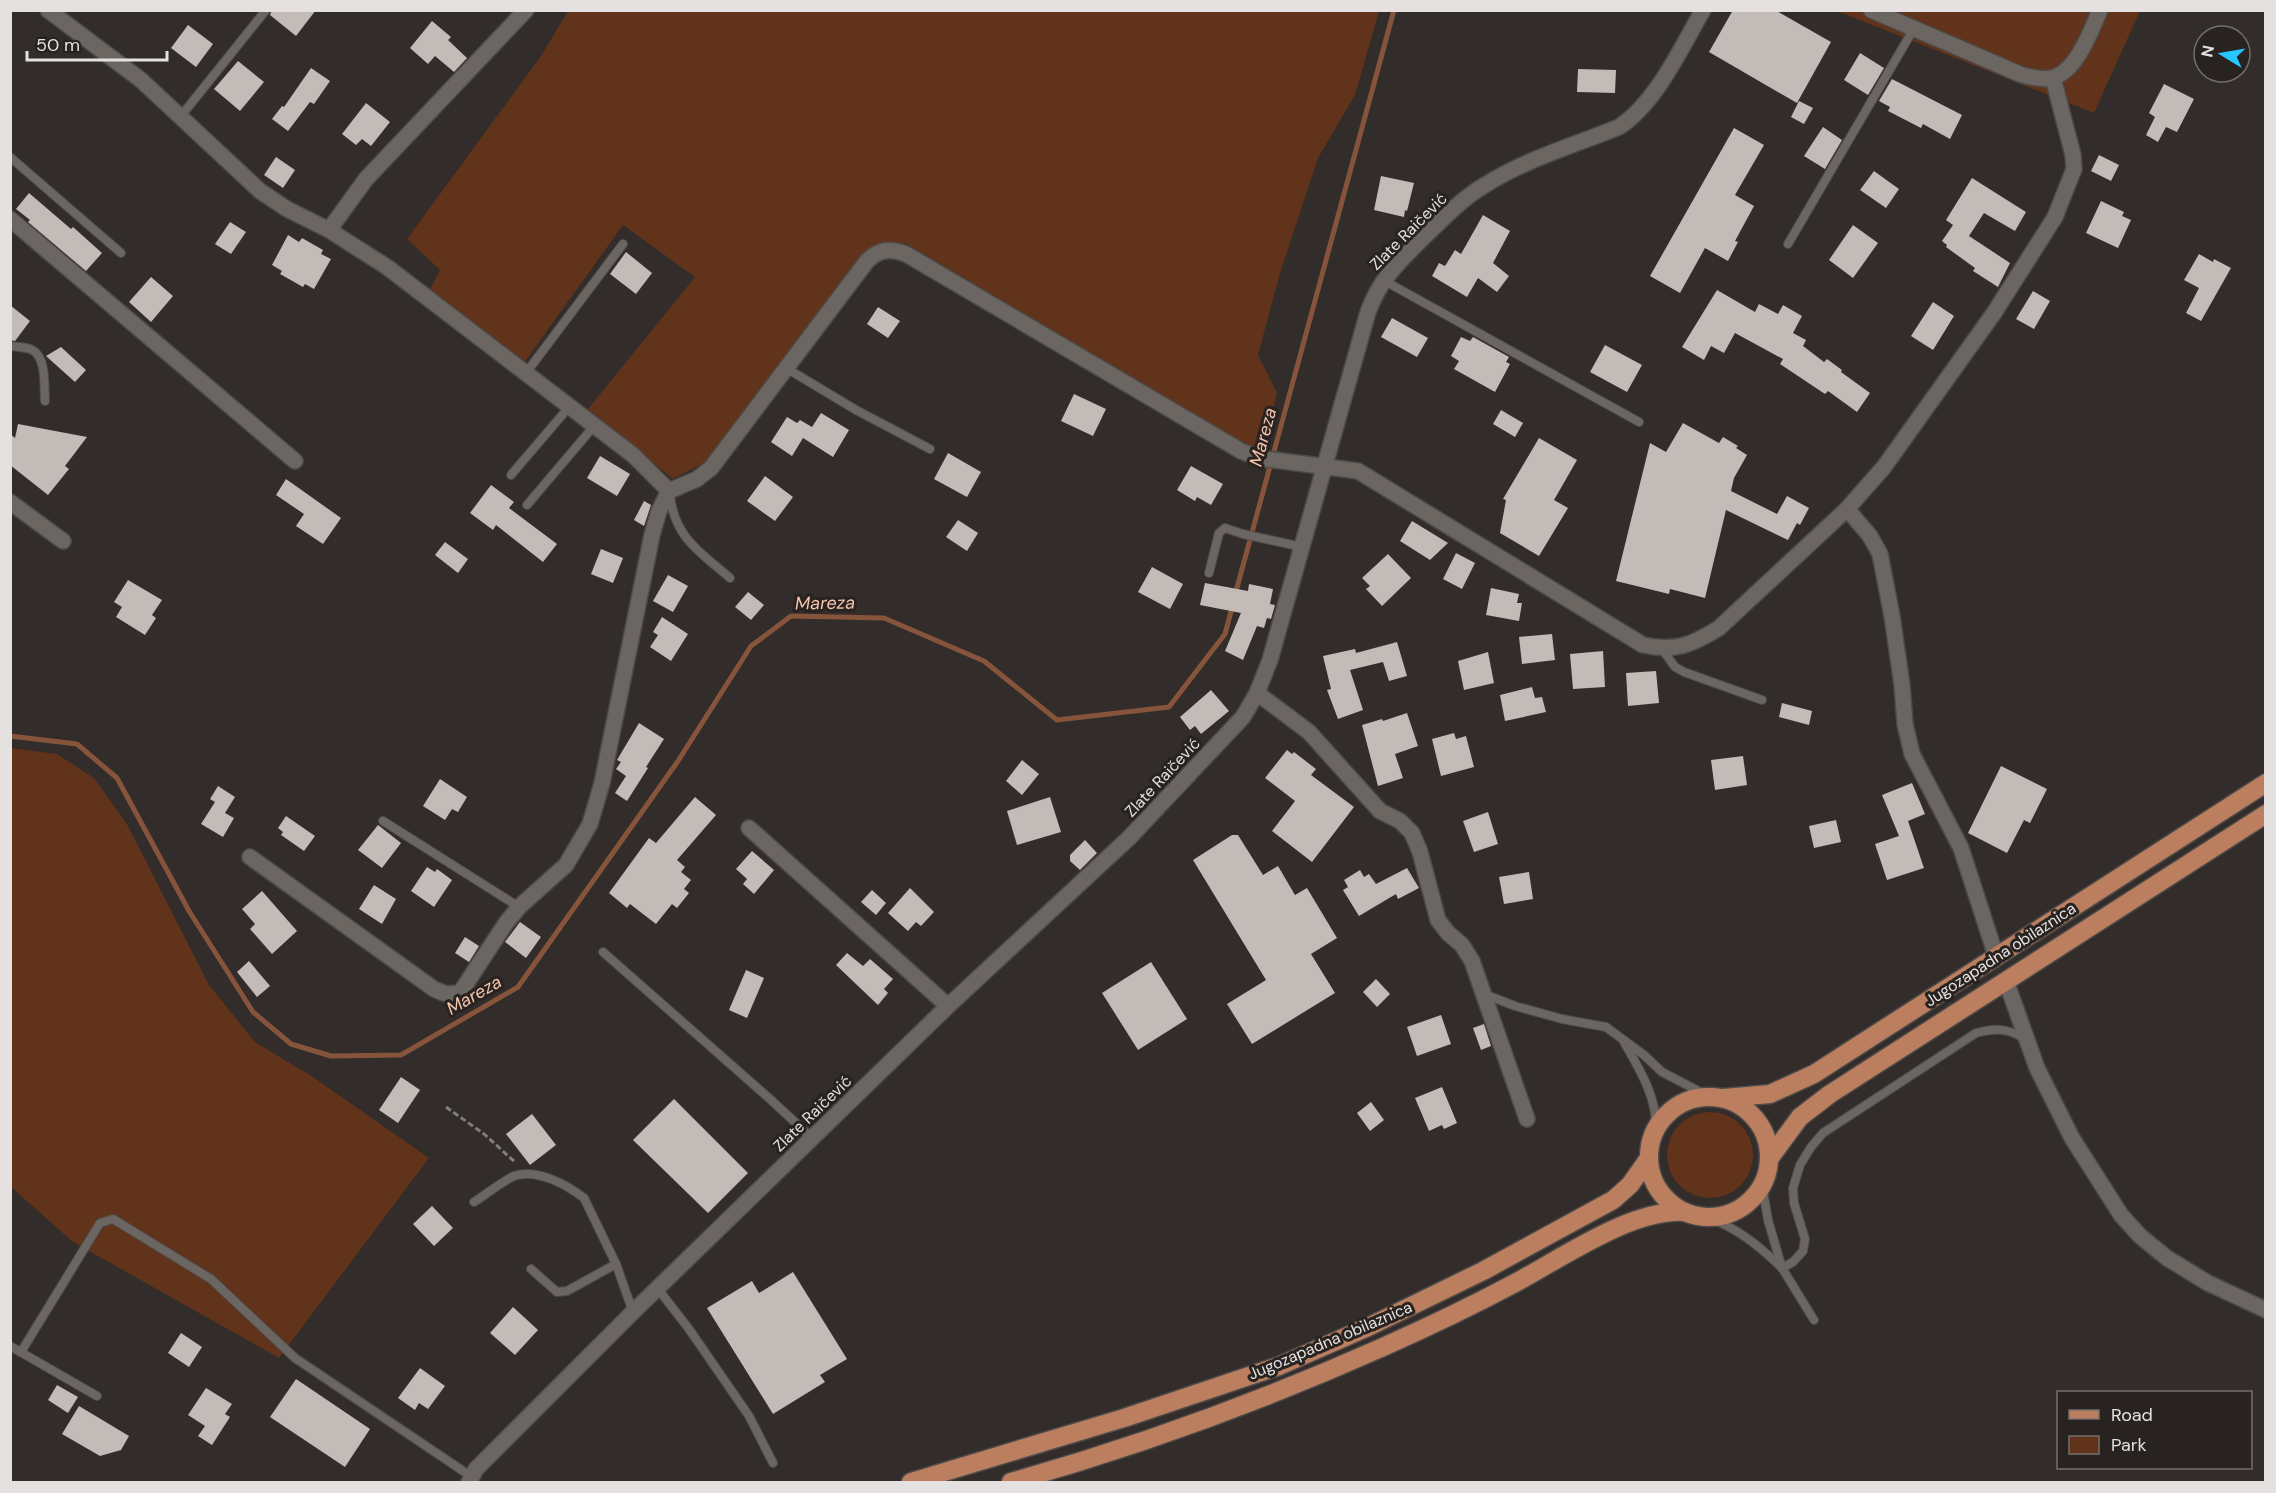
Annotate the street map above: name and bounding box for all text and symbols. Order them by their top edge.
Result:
scale bar [27,24,166,62]
north arrow [2192,24,2252,84]
text: 50 m [36,33,80,57]
text: N [2196,44,2219,59]
street label: Zlate Raičević [1365,188,1452,275]
water label: Mareza [1244,405,1282,469]
water label: Mareza [795,590,855,616]
street label: Zlate Raičević [1120,733,1205,822]
street label: Jugozapadna obilaznica [1921,898,2080,1011]
water label: Mareza [442,970,506,1020]
street label: Zlate Raičević [769,1071,856,1156]
street label: Jugozapadna obilaznica [1245,1296,1415,1385]
legend [2057,1391,2252,1469]
text: Road [2111,1403,2153,1427]
text: Park [2111,1433,2147,1457]

